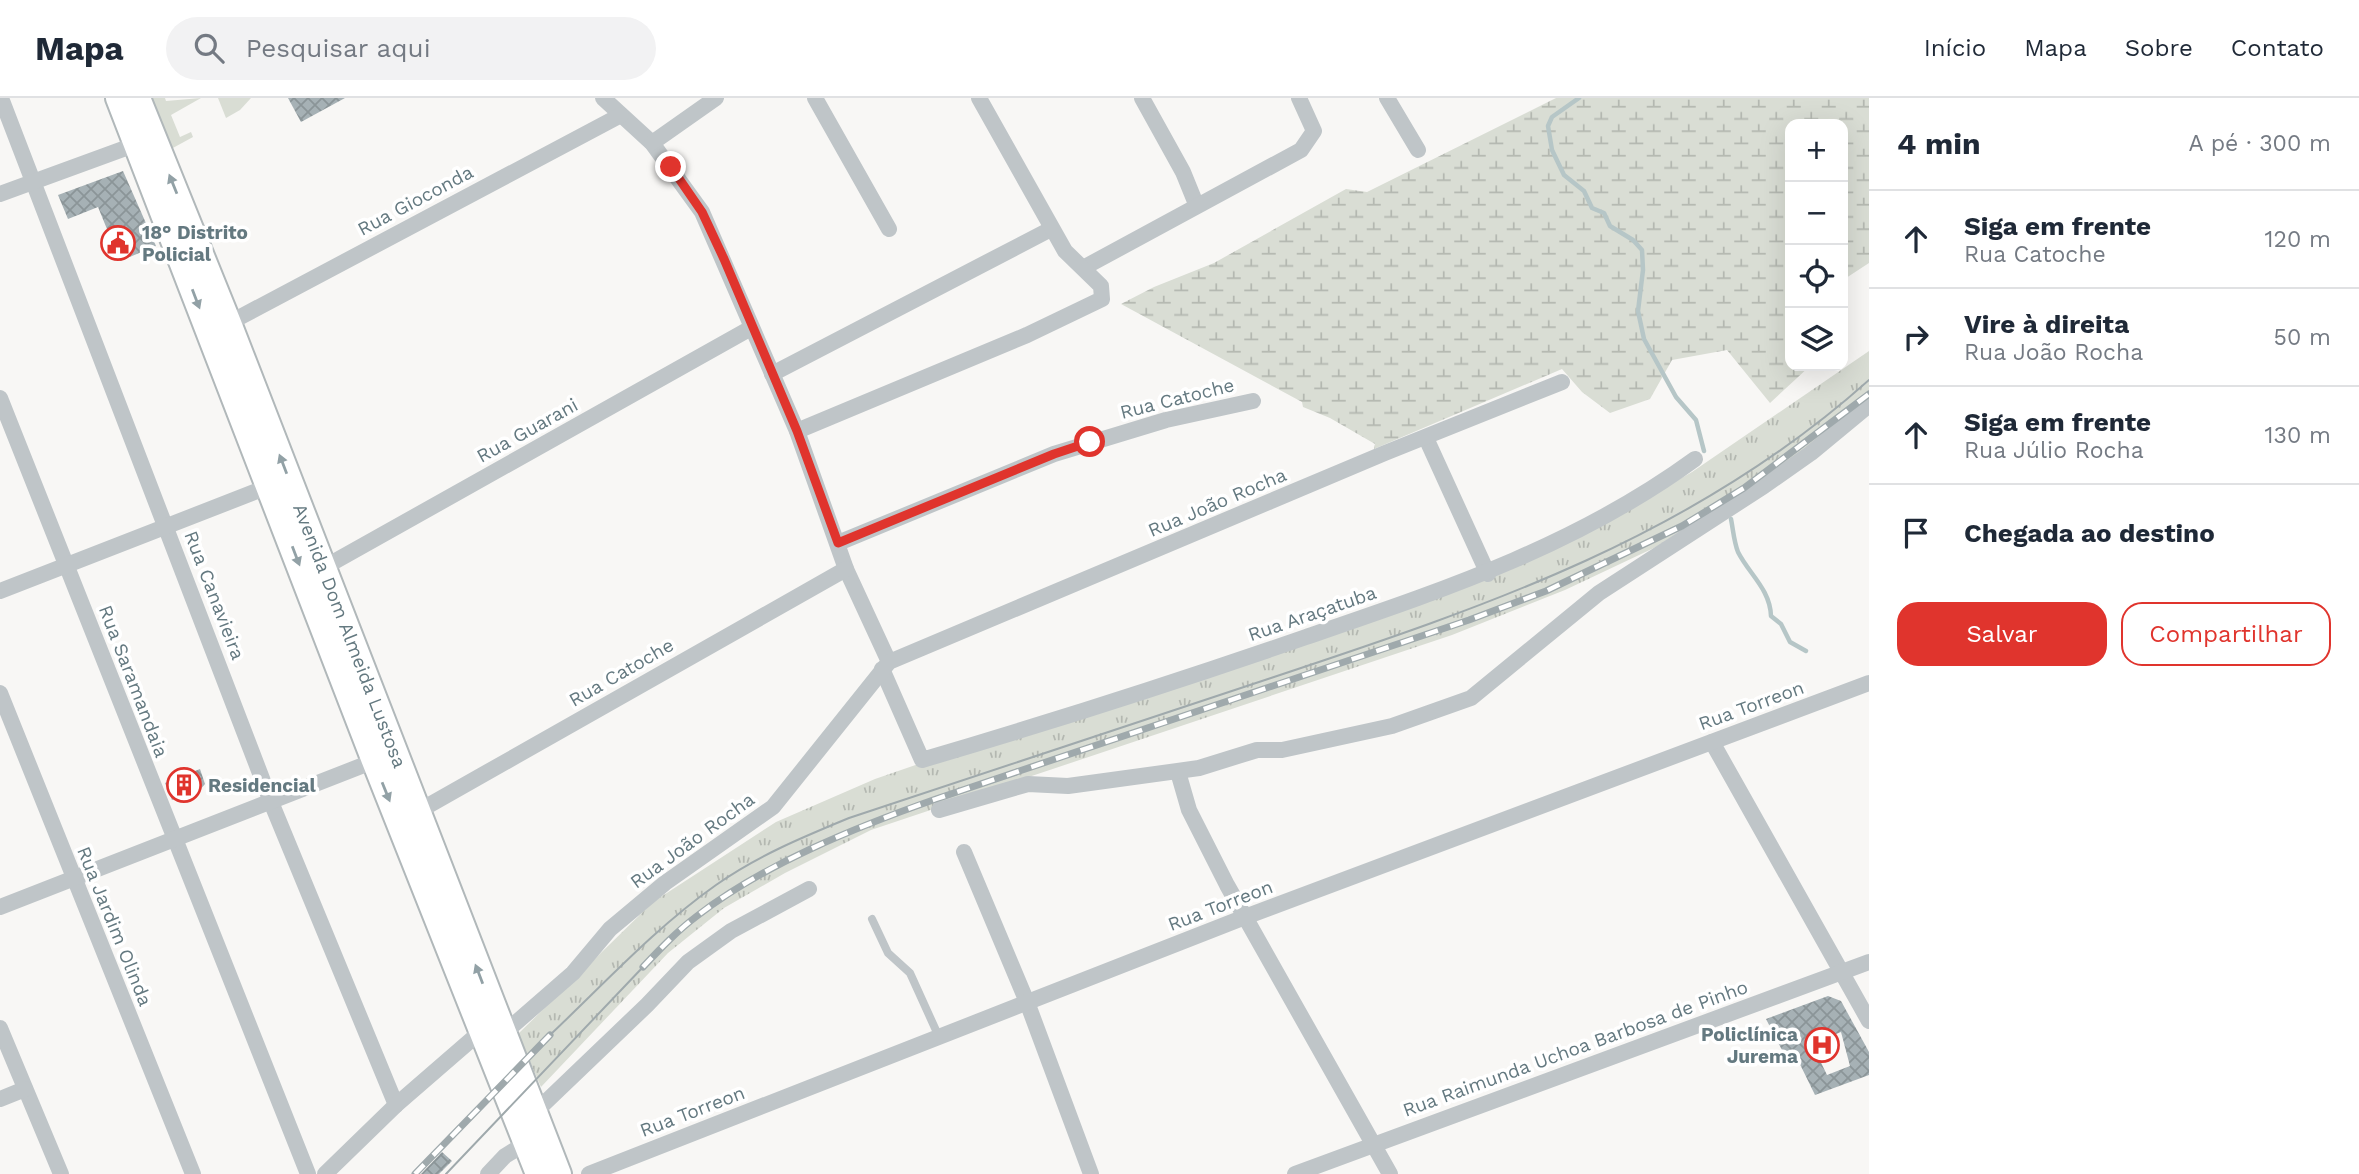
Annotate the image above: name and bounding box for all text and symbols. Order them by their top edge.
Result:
search box [166,17,656,80]
text: Mapa [35,29,124,68]
icon: search [190,29,228,67]
text: Pesquisar aqui [246,33,431,63]
text: Início [1924,34,1986,62]
text: Mapa [2024,34,2087,62]
text: Sobre [2125,34,2193,62]
text: Contato [2231,34,2324,62]
map controls [1785,119,1848,371]
button: + [1785,119,1848,182]
text: 4 min [1897,126,1981,161]
text: A pé · 300 m [2189,130,2331,157]
route end [655,151,686,182]
street label: Rua Gioconda [353,160,477,241]
one-way arrow [167,174,178,195]
button: − [1785,182,1848,245]
text: Siga em frente [1964,211,2151,241]
icon: ahead [1897,220,1935,258]
place label: 18° Distrito Policial [142,221,248,266]
public building icon: 18° Distrito Policial [99,224,137,262]
text: 120 m [2265,226,2331,253]
text: Rua Catoche [1964,241,2106,268]
button: locate [1785,245,1848,308]
one-way arrow [191,288,202,309]
button: layers [1785,308,1848,371]
text: Vire à direita [1964,309,2129,339]
icon: right [1897,318,1935,356]
text: 50 m [2274,324,2331,351]
text: Rua João Rocha [1964,339,2143,366]
street label: Rua Catoche [1118,373,1237,424]
street label: Rua Guarani [473,393,582,468]
text: Siga em frente [1964,407,2151,437]
icon: ahead [1897,416,1935,454]
text: 130 m [2265,422,2331,449]
route start [1074,426,1105,457]
text: Rua Júlio Rocha [1964,437,2144,464]
one-way arrow [278,454,289,475]
street label: Rua João Rocha [1145,463,1290,542]
street label: Avenida Dom Almeida Lustosa [288,500,411,771]
icon: arrive [1897,514,1935,552]
text: Chegada ao destino [1964,518,2215,548]
street label: Rua Canavieira [179,528,250,663]
one-way arrow [291,546,302,567]
street label: Rua Araçatuba [1245,581,1380,646]
street label: Rua Saramandaia [94,602,173,761]
button: Salvar [1897,602,2107,666]
button: Compartilhar [2121,602,2331,666]
street label: Rua Catoche [565,633,678,712]
street label: Rua Torreon [1695,676,1807,735]
building icon: Residencial [165,766,203,804]
place label: Residencial [208,774,317,797]
one-way arrow [380,781,391,802]
street label: Rua João Rocha [626,787,759,893]
street label: Rua Jardim Olinda [72,843,157,1010]
street label: Rua Torreon [1164,875,1276,936]
one-way arrow [473,964,484,985]
street label: Rua Raimunda Uchoa Barbosa de Pinho [1399,975,1751,1122]
place label: Policlínica Jurema [1701,1023,1798,1068]
hospital icon: Policlínica Jurema [1803,1026,1841,1064]
street label: Rua Torreon [636,1081,748,1142]

